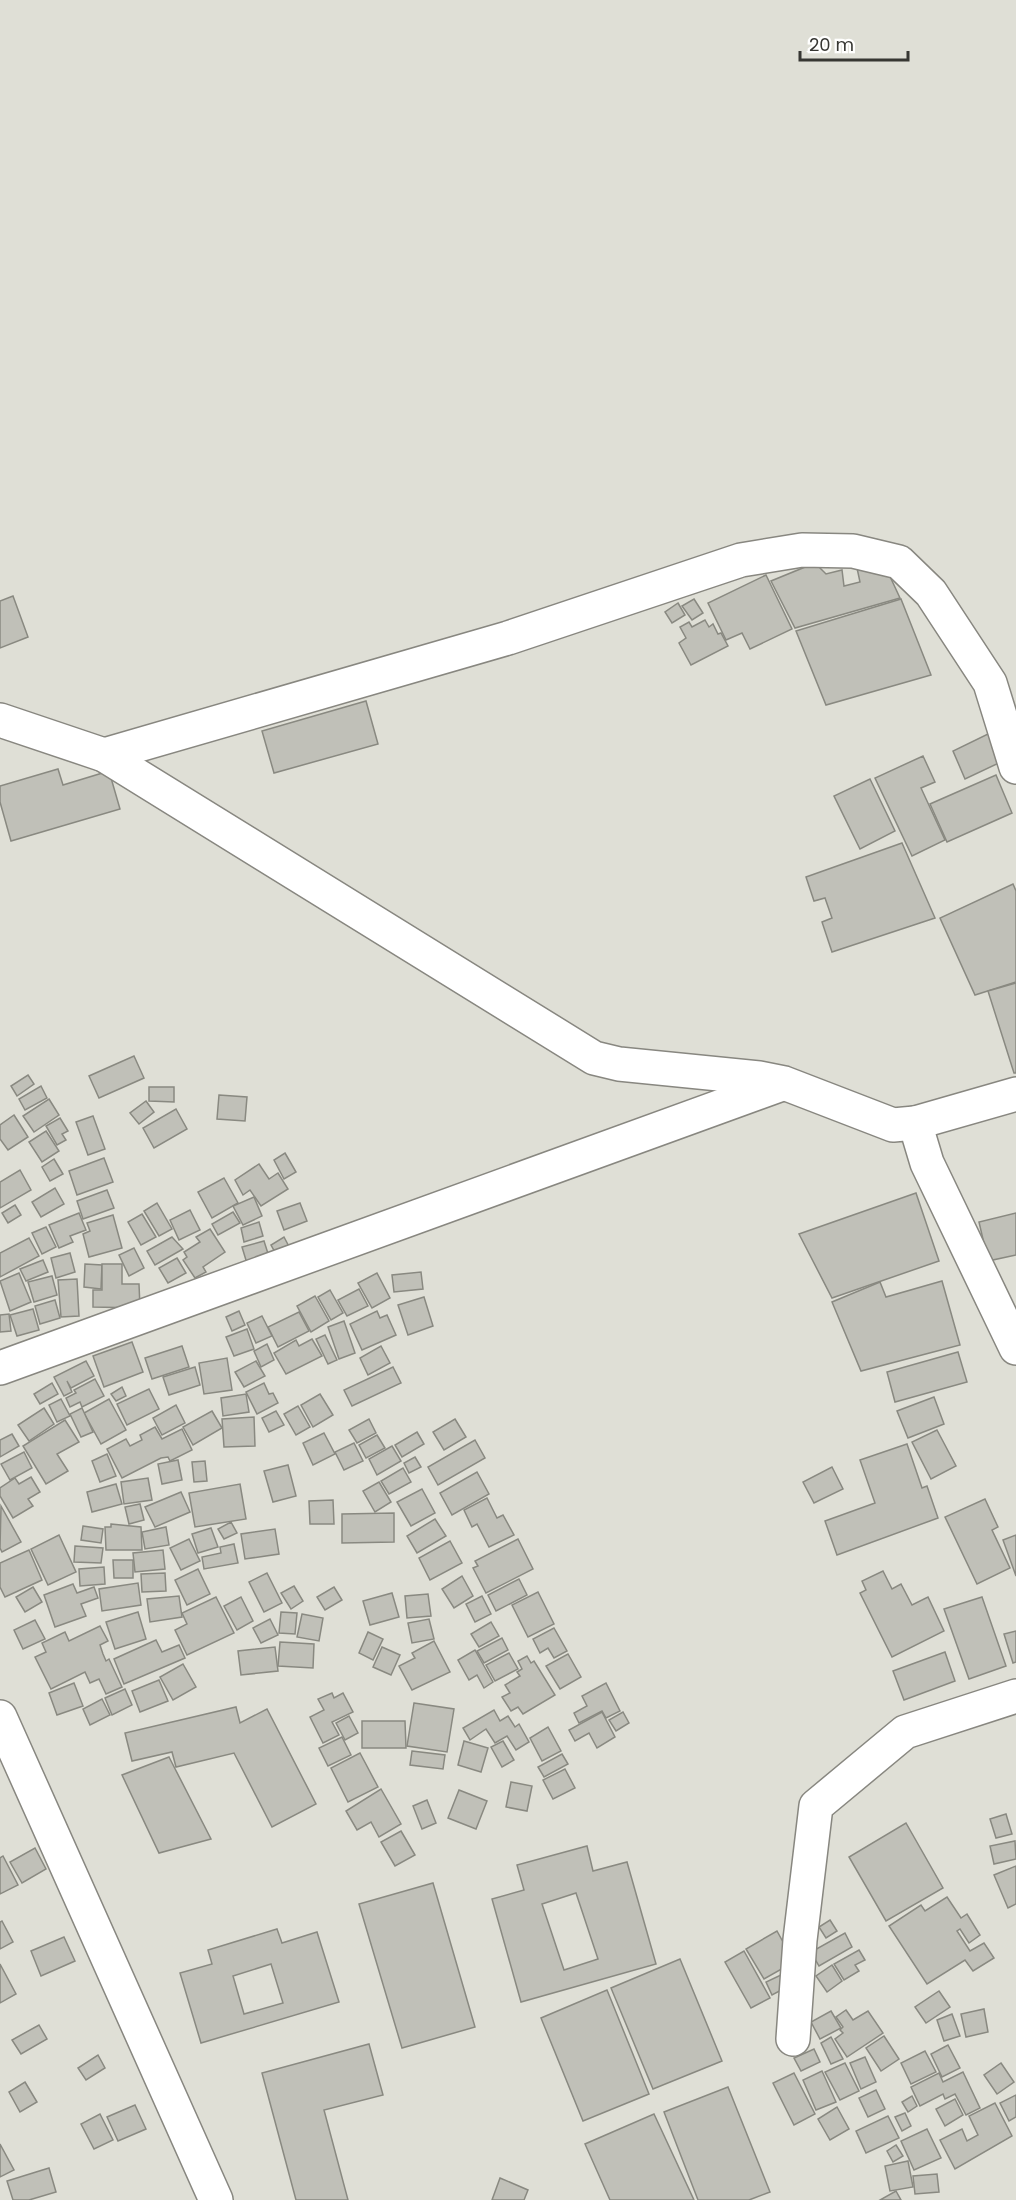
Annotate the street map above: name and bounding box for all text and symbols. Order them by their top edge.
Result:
scale bar [800,24,908,62]
text: 20 m [809,32,854,57]

